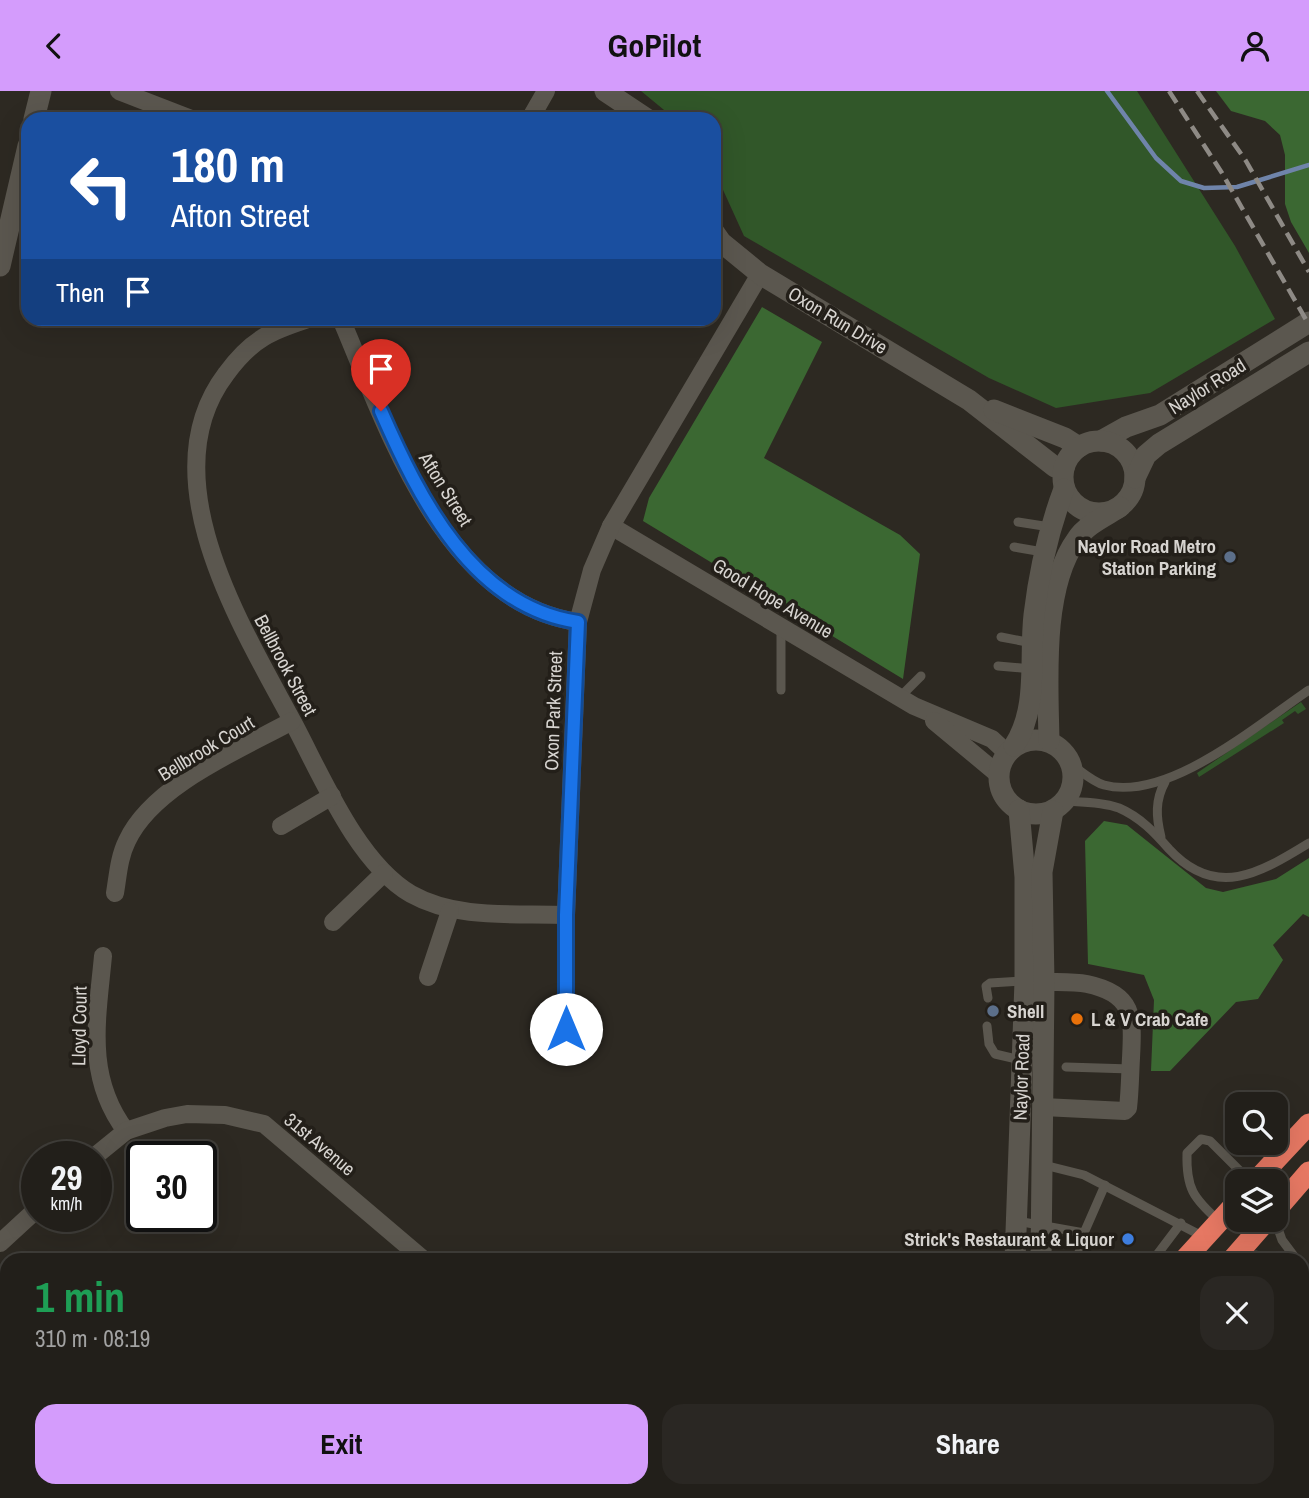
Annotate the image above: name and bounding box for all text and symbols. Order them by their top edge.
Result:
text: GoPilot [608,24,701,67]
icon: back [35,27,73,65]
icon: person [1236,27,1274,65]
text: 180 m [171,131,285,197]
icon: left [56,140,147,231]
text: Afton Street [171,194,310,237]
icon: arrive [119,273,157,311]
text: Then [56,275,105,310]
street label: Oxon Run Drive [783,280,893,360]
pin [351,339,411,411]
icon: arrive [362,350,400,388]
street label: Naylor Road [1163,352,1251,420]
street label: Afton Street [413,446,479,531]
place label: Naylor Road Metro Station Parking [1077,533,1216,581]
marker: Naylor Road Metro Station Parking [1222,549,1238,565]
street label: Good Hope Avenue [708,552,838,644]
street label: Bellbrook Street [248,610,324,721]
street label: Oxon Park Street [538,650,568,771]
street label: Bellbrook Court [153,709,259,787]
street label: Lloyd Court [65,985,93,1066]
position arrow [529,992,603,1066]
place label: Shell [1007,998,1044,1024]
marker: Shell [985,1003,1001,1019]
place label: L & V Crab Cafe [1091,1006,1209,1032]
marker: L & V Crab Cafe [1069,1011,1085,1027]
street label: Naylor Road [1006,1033,1036,1121]
map controls [1225,1092,1288,1232]
button: search [1225,1092,1288,1155]
street label: 31st Avenue [279,1107,361,1181]
speed limit sign: 30 [126,1141,217,1232]
text: 29 [51,1154,82,1201]
button: layers [1225,1169,1288,1232]
text: km/h [51,1191,83,1216]
place label: Strick's Restaurant & Liquor [904,1226,1114,1252]
marker: Strick's Restaurant & Liquor [1120,1231,1136,1247]
text: 1 min [35,1269,125,1325]
button: close [1200,1276,1274,1350]
text: 310 m · 08:19 [35,1323,150,1354]
button: Exit [35,1404,648,1484]
button: Share [662,1404,1274,1484]

